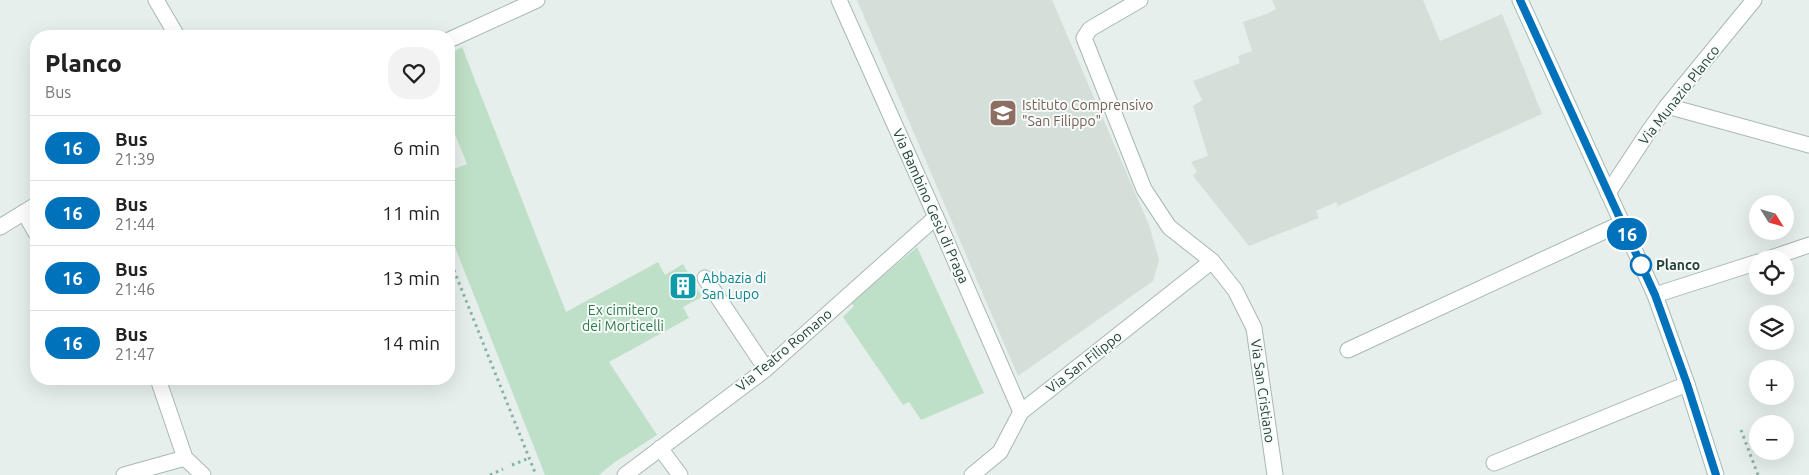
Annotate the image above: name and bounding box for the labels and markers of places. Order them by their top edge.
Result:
place label: Istituto Comprensivo "San Filippo" [1022,97,1153,129]
school or university icon: Istituto Comprensivo "San Filippo" [988,98,1018,128]
marker: Planco [1630,254,1652,276]
place label: Planco [1656,257,1700,273]
place label: Abbazia di San Lupo [702,270,767,302]
building icon: Abbazia di San Lupo [668,271,698,301]

